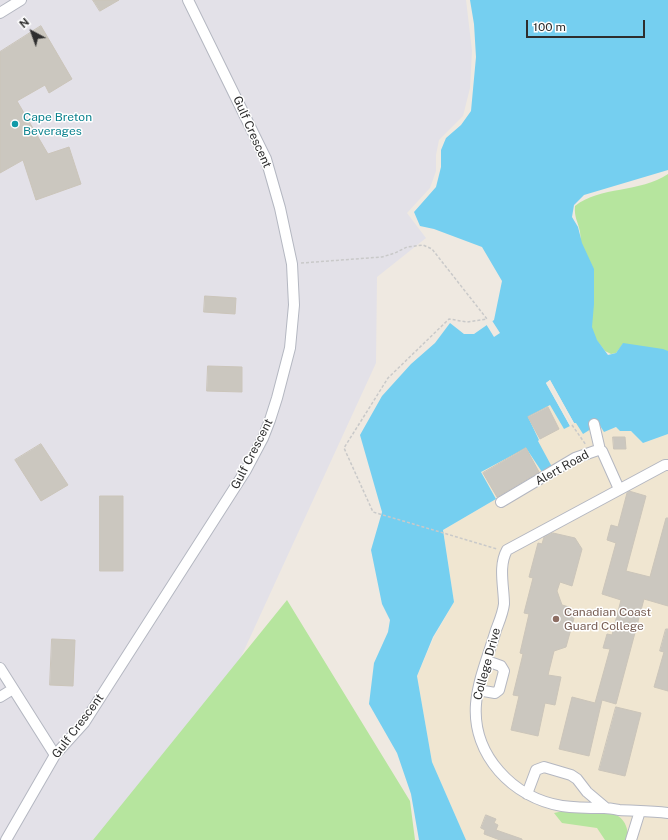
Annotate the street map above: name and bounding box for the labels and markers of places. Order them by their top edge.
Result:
place label: Cape Breton Beverages [23,110,92,138]
marker: Cape Breton Beverages [10,119,20,129]
place label: Canadian Coast Guard College [564,605,651,633]
marker: Canadian Coast Guard College [551,614,561,624]

